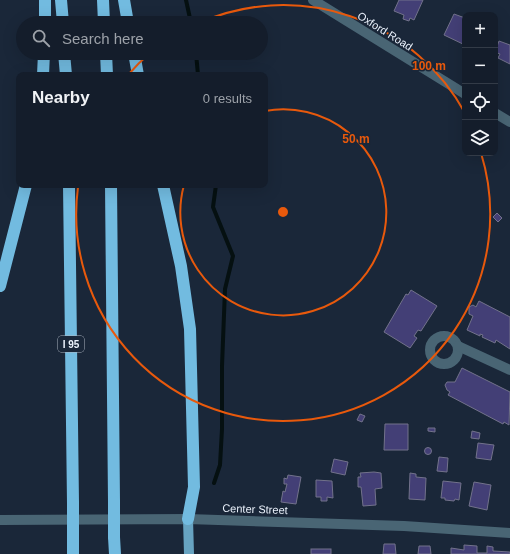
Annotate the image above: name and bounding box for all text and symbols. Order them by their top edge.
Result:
street label: Oxford Road [355,9,415,53]
map controls [462,12,498,156]
button: + [462,12,498,48]
search box [16,16,268,60]
icon: search [30,27,52,49]
text: Search here [62,30,144,47]
button: − [462,48,498,84]
text: 100 m [412,59,446,73]
button: locate [462,84,498,120]
text: Nearby [32,88,90,107]
text: 0 results [203,91,252,106]
button: layers [462,120,498,156]
text: 50 m [342,132,370,146]
centre of rings [276,205,290,219]
road number: I 95 [58,336,84,352]
street label: Center Street [222,502,288,516]

